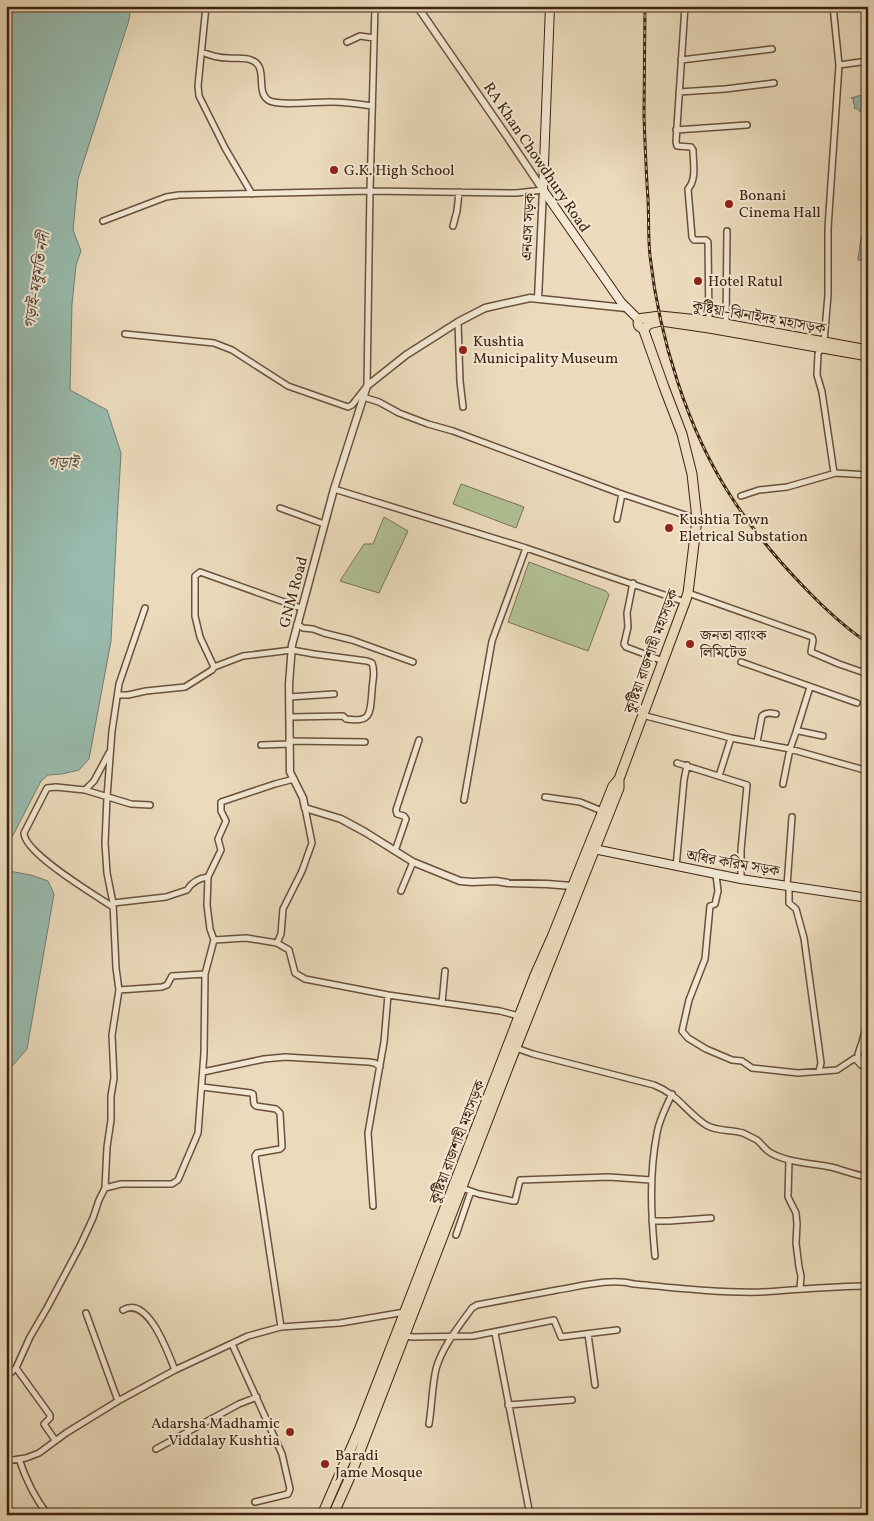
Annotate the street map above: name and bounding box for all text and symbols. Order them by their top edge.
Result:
street label: RA Khan Chowdhury Road [478,79,594,237]
place label: G.K. High School [344,161,454,182]
marker: G.K. High School [328,164,340,176]
place label: Bonani Cinema Hall [739,186,821,224]
street label: এনএস সড়ক [517,192,542,262]
marker: Bonani Cinema Hall [723,198,735,210]
water label: গড়াই-মধুমতি নদী [19,228,57,330]
place label: Hotel Ratul [708,272,783,293]
marker: Hotel Ratul [692,275,704,287]
street label: কুষ্টিয়া-ঝিনাইদহ মহাসড়ক [689,296,827,341]
place label: Kushtia Municipality Museum [473,332,618,370]
marker: Kushtia Municipality Museum [457,344,469,356]
water label: গড়াই [48,453,82,475]
place label: Kushtia Town Eletrical Substation [679,510,808,548]
marker: Kushtia Town Eletrical Substation [663,522,675,534]
street label: GNM Road [275,554,314,630]
street label: কুষ্টিয়া রাজশাহী মহাসড়ক [620,586,685,718]
place label: জনতা ব্যাংক লিমিটেড [699,626,767,664]
marker: জনতা ব্যাংক লিমিটেড [684,638,696,650]
street label: অধির করিম সড়ক [683,846,782,883]
street label: কুষ্টিয়া রাজশাহী মহাসড়ক [425,1077,492,1208]
place label: Adarsha Madhamic Viddalay Kushtia [151,1414,280,1452]
marker: Adarsha Madhamic Viddalay Kushtia [284,1426,296,1438]
place label: Baradi Jame Mosque [335,1446,423,1484]
marker: Baradi Jame Mosque [319,1458,331,1470]

